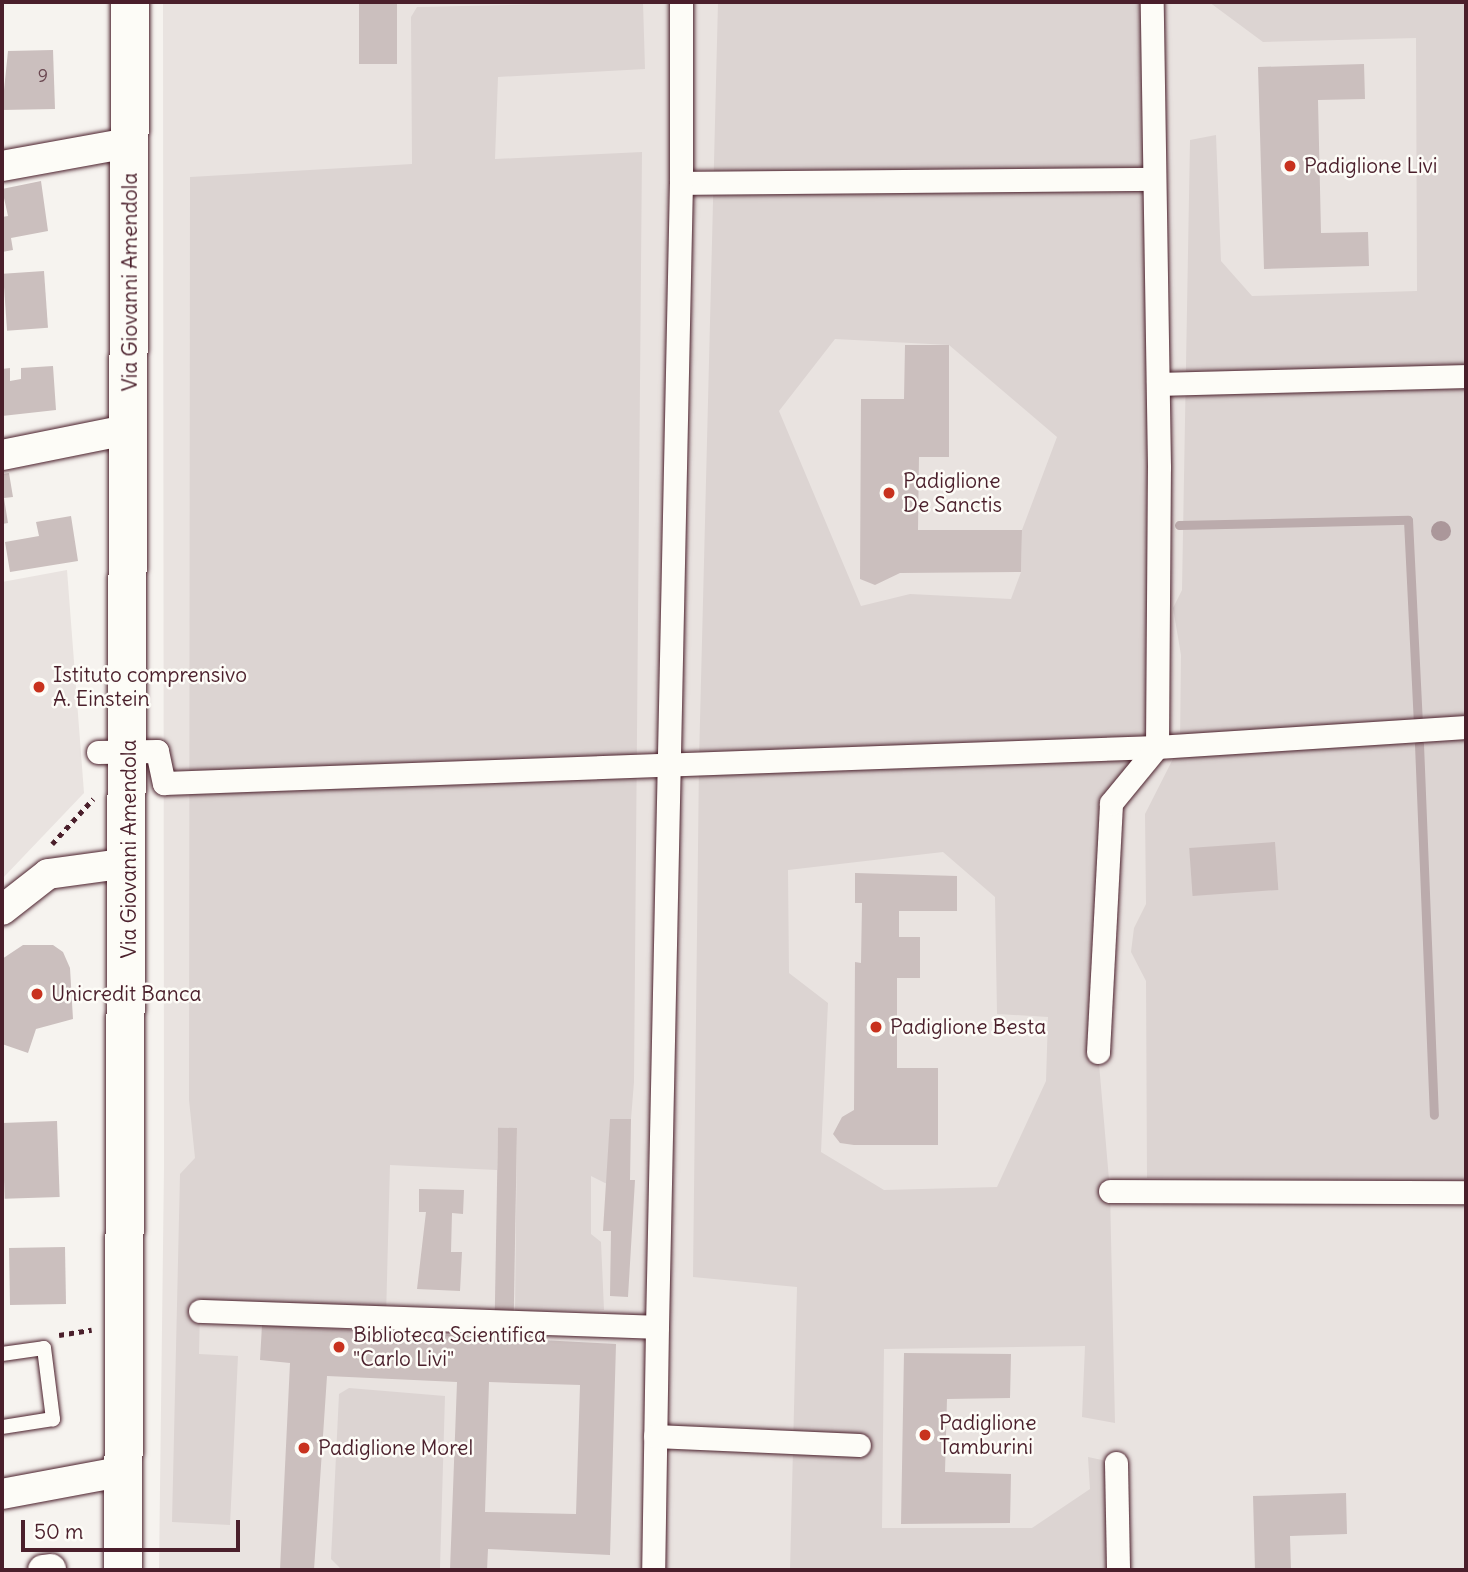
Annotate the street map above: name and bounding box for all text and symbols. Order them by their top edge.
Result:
house number: 9 [38,65,48,87]
place label: Padiglione Livi [1304,153,1437,179]
marker: Padiglione Livi [1282,158,1298,174]
street label: Via Giovanni Amendola [117,173,143,391]
place label: Padiglione De Sanctis [903,468,1002,518]
marker: Padiglione De Sanctis [881,485,897,501]
place label: Istituto comprensivo A. Einstein [53,662,247,712]
marker: Istituto comprensivo A. Einstein [31,679,47,695]
street label: Via Giovanni Amendola [116,740,142,958]
place label: Unicredit Banca [51,981,202,1007]
marker: Unicredit Banca [29,986,45,1002]
place label: Padiglione Besta [890,1014,1046,1040]
marker: Padiglione Besta [868,1019,884,1035]
place label: Biblioteca Scientifica "Carlo Livi" [353,1322,546,1372]
marker: Biblioteca Scientifica "Carlo Livi" [331,1339,347,1355]
place label: Padiglione Tamburini [939,1410,1036,1460]
marker: Padiglione Tamburini [917,1427,933,1443]
place label: Padiglione Morel [318,1435,473,1461]
marker: Padiglione Morel [296,1440,312,1456]
scale bar [24,1506,243,1550]
text: 50 m [34,1518,83,1545]

